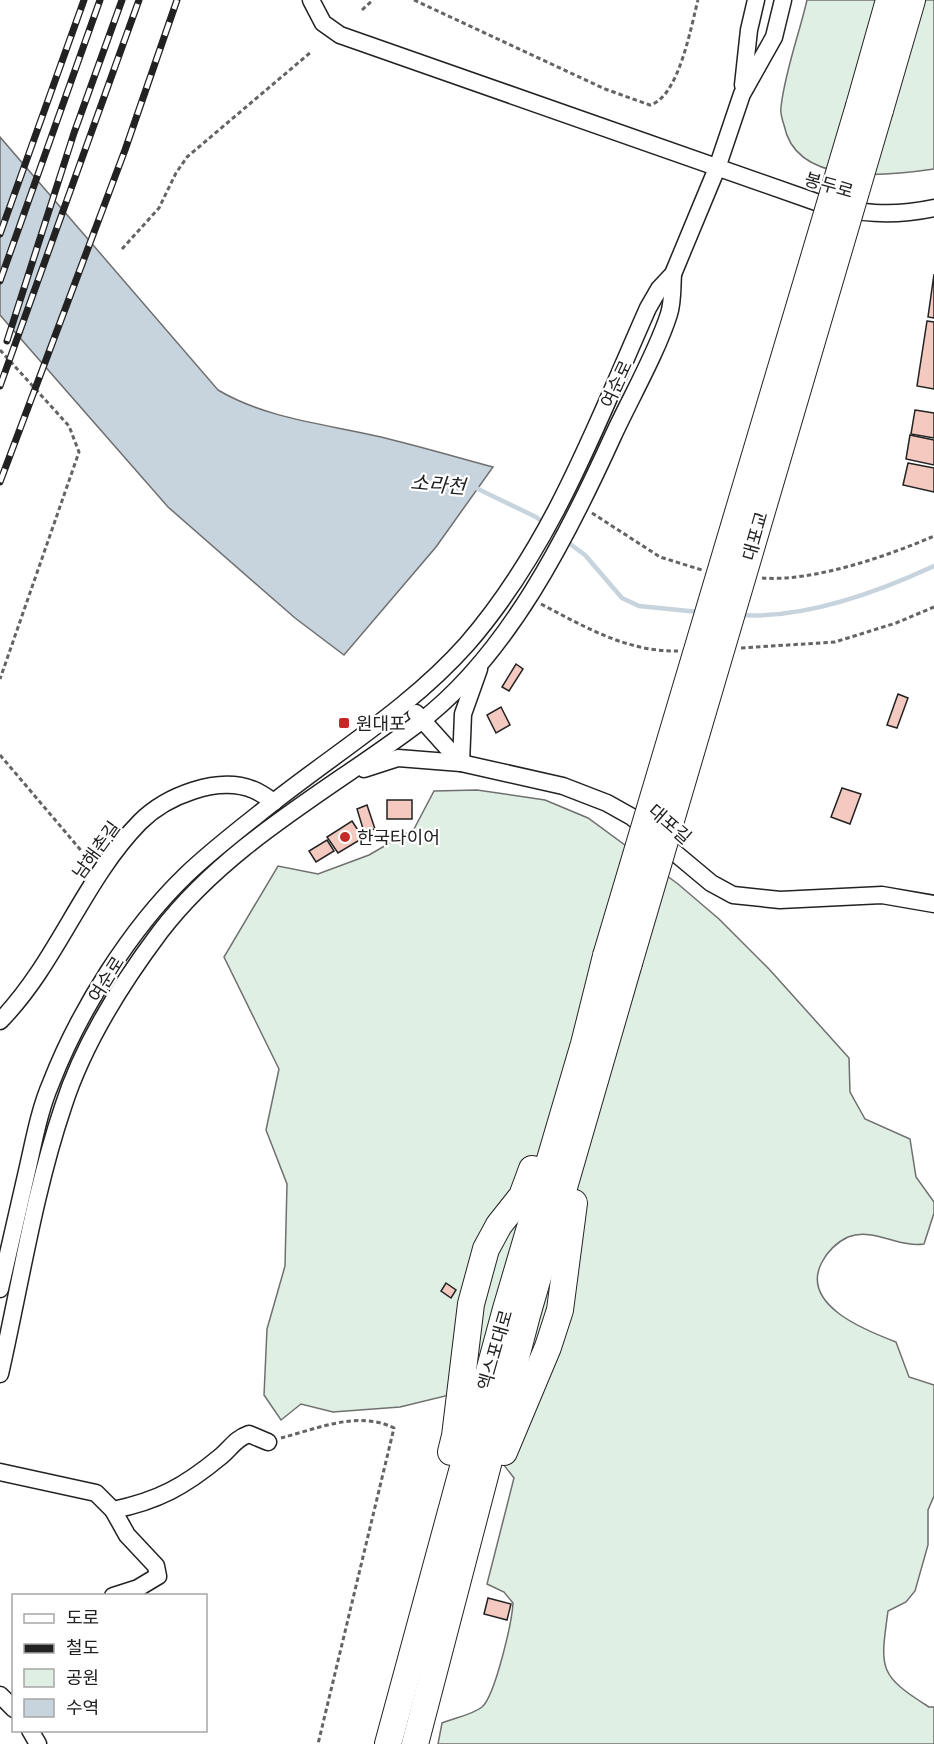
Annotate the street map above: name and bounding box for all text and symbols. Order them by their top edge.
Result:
street label: 봉두로 [801,165,857,205]
street label: 여순로 [593,356,639,412]
water label: 소라천 [409,466,469,502]
street label: 대포교 [735,508,775,564]
place label: 원대포 [356,710,406,737]
marker: 원대포 [337,716,351,730]
street label: 대포길 [642,798,698,850]
street label: 남해촌길 [66,815,126,885]
place label: 한국타이어 [357,824,440,851]
marker: 한국타이어 [338,830,352,844]
street label: 여순로 [81,951,131,1007]
street label: 엑스포대로 [471,1306,519,1394]
legend [12,1594,207,1732]
text: 도로 [66,1604,99,1631]
text: 철도 [66,1634,99,1661]
text: 공원 [66,1664,99,1691]
text: 수역 [66,1694,99,1721]

